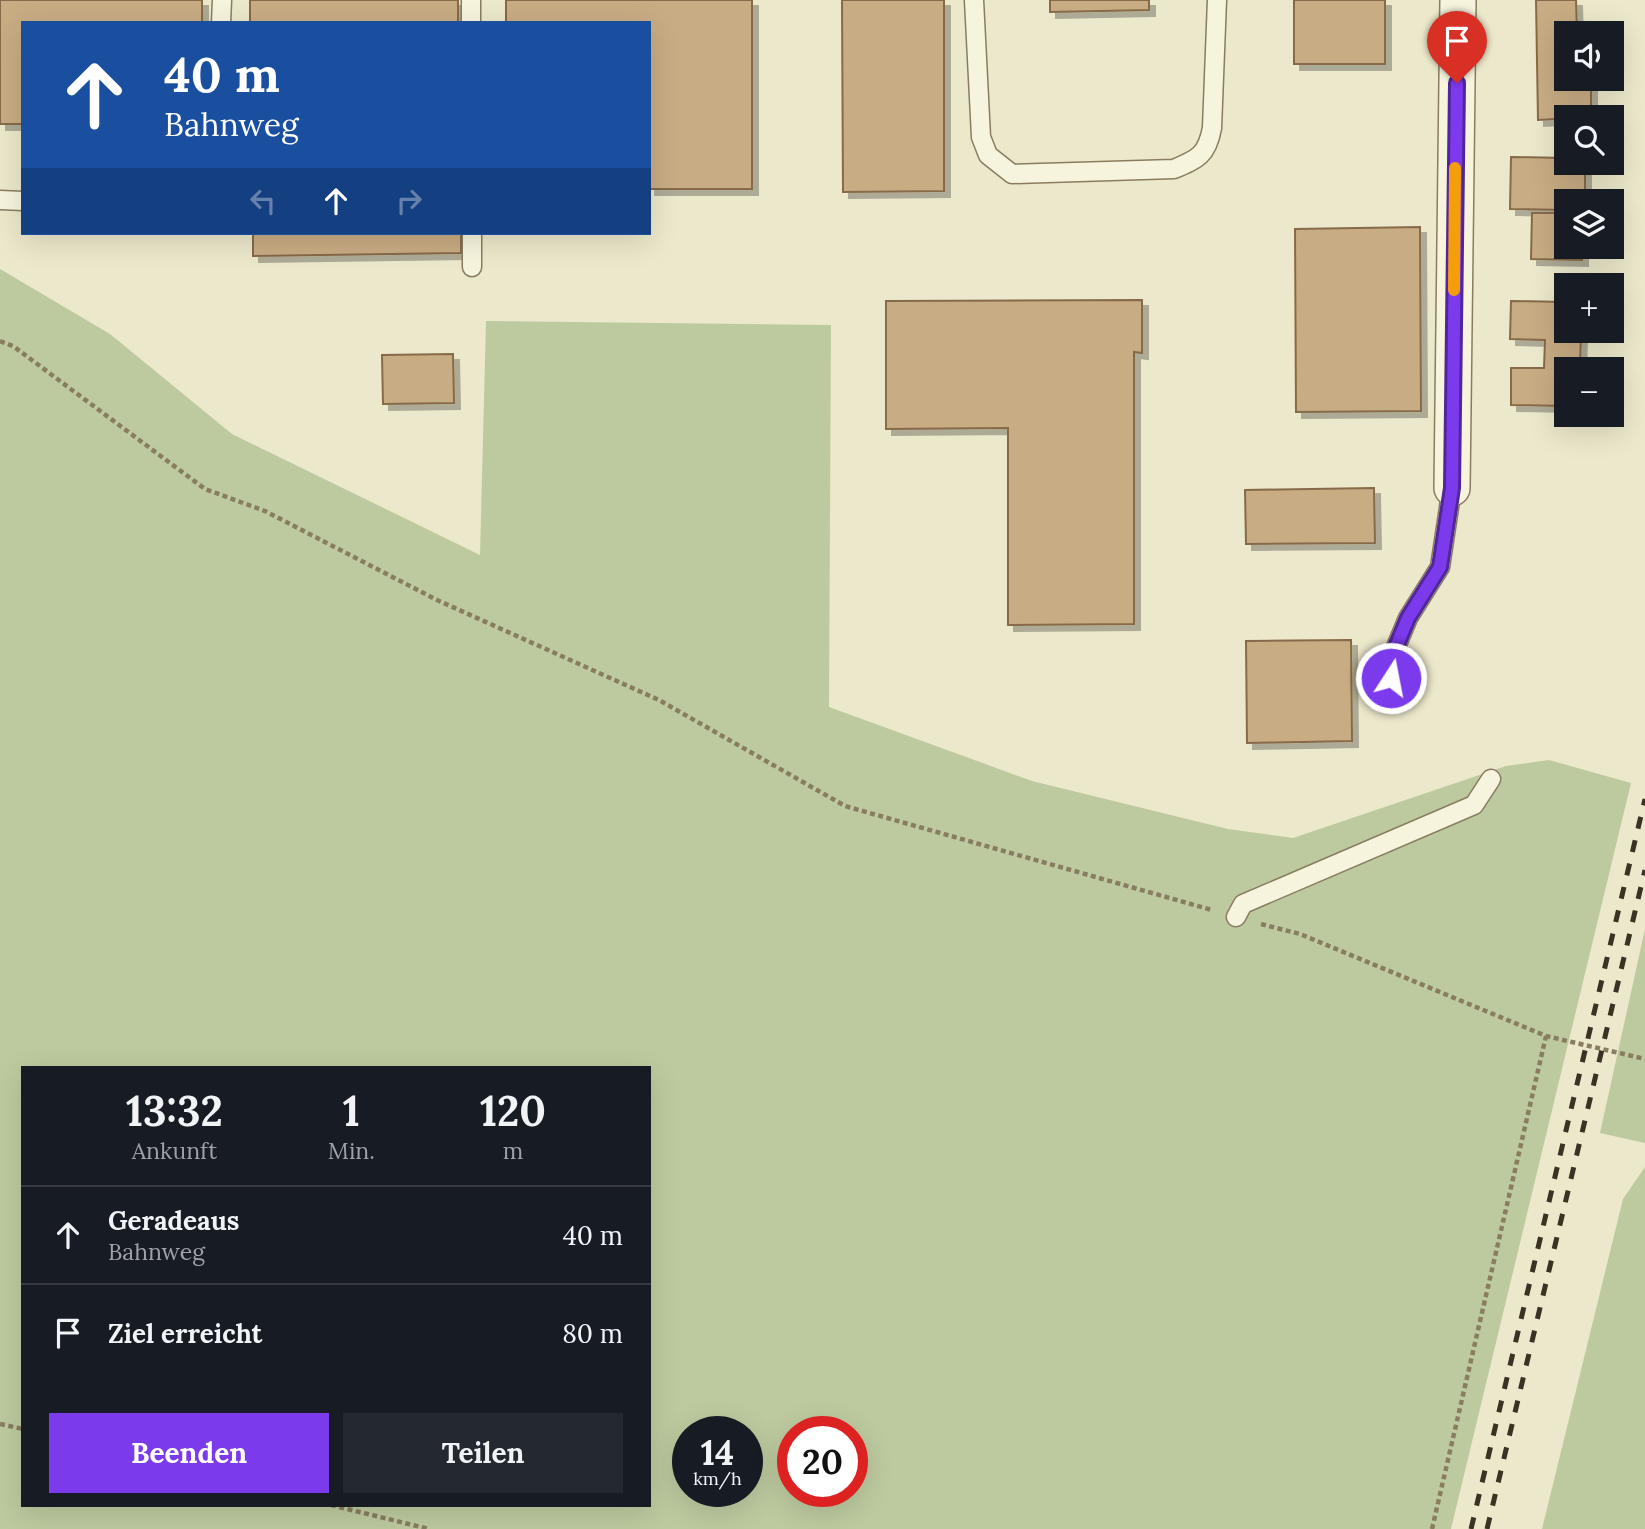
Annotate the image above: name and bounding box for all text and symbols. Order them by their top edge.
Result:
pin [1427,11,1487,83]
map controls [1554,21,1624,427]
button: sound [1554,21,1624,91]
icon: arrive [1438,22,1476,60]
text: 40 m [164,43,280,105]
icon: ahead [49,49,140,140]
text: Bahnweg [164,104,299,145]
button: search [1554,105,1624,175]
icon: left [244,182,282,220]
icon: ahead [317,182,355,220]
icon: right [390,182,428,220]
button: layers [1554,189,1624,259]
button: + [1554,273,1624,343]
button: − [1554,357,1624,427]
position arrow [1354,641,1428,715]
text: 13:32 [126,1084,223,1138]
text: 1 [343,1084,360,1138]
text: 120 [480,1084,546,1138]
text: Ankunft [132,1136,217,1165]
text: Min. [328,1136,375,1165]
text: m [503,1136,523,1165]
text: Geradeaus [108,1204,239,1237]
icon: ahead [49,1216,87,1254]
text: 40 m [563,1219,623,1252]
text: Bahnweg [108,1237,205,1266]
icon: arrive [49,1314,87,1352]
text: Ziel erreicht [108,1317,262,1350]
text: 80 m [562,1317,623,1350]
button: Beenden [49,1413,329,1493]
button: Teilen [343,1413,623,1493]
speed limit sign: 20 [777,1416,868,1507]
text: 14 [701,1430,734,1475]
text: km/h [693,1467,742,1490]

